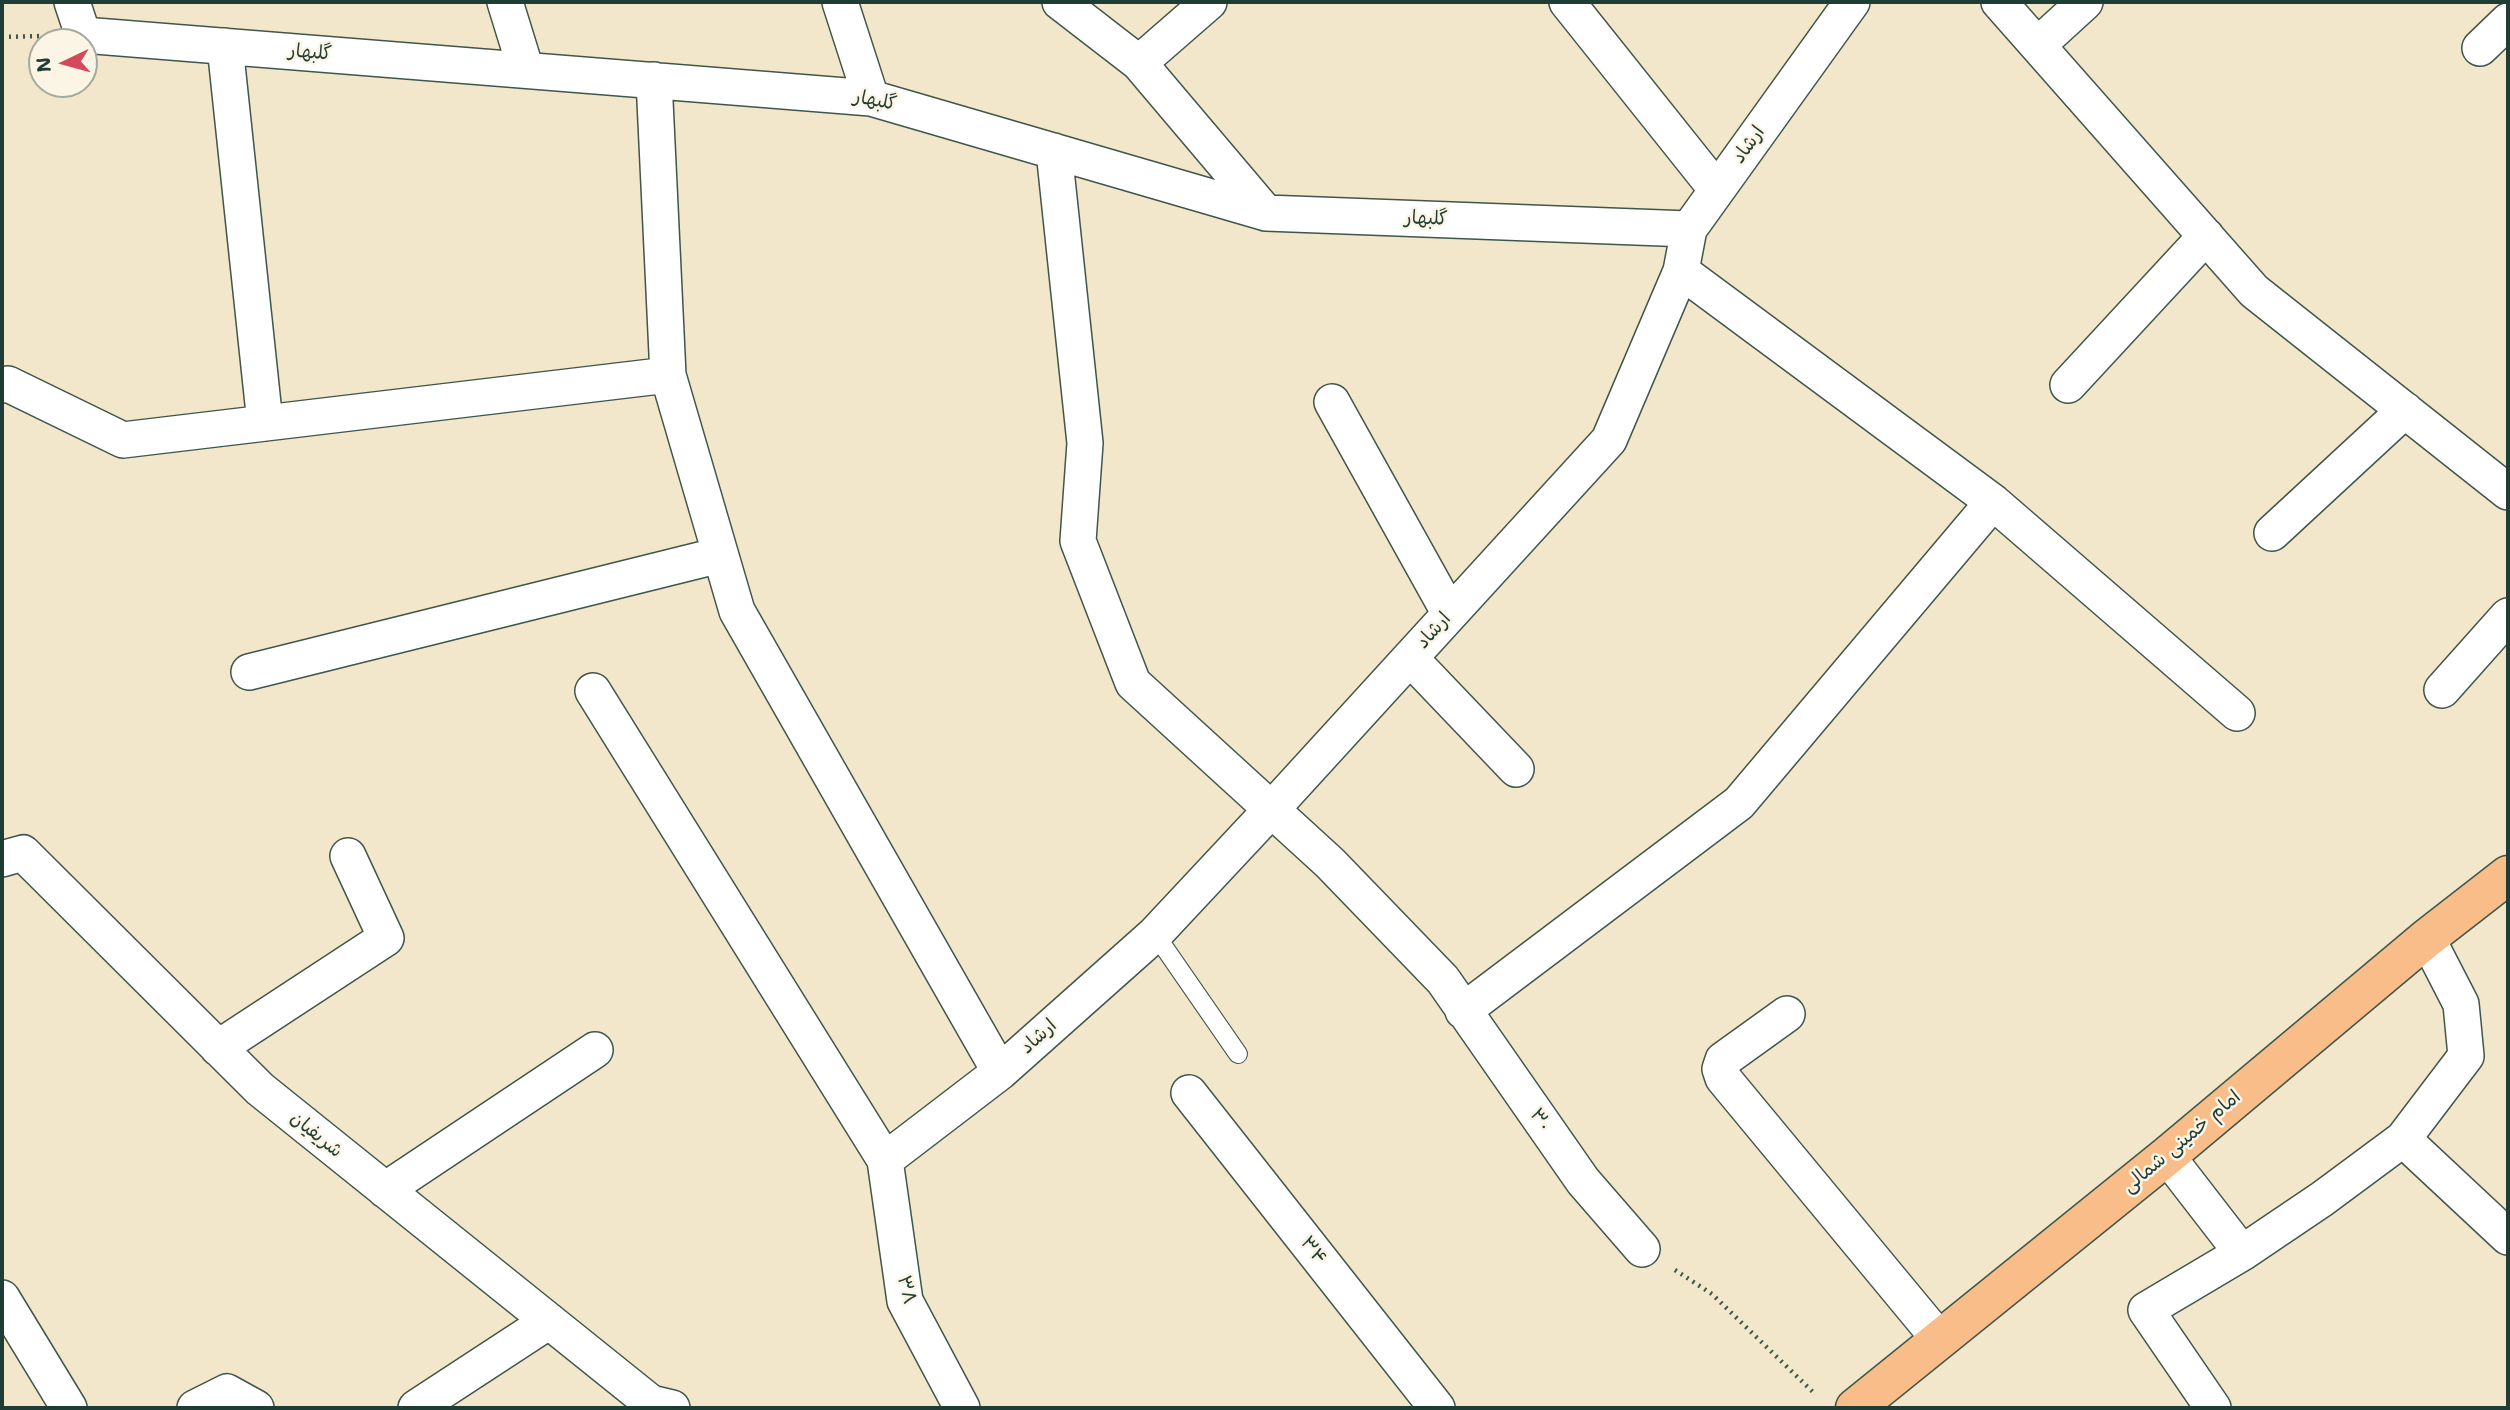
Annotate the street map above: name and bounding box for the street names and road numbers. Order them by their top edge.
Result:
street label: گلبهار [287,40,333,66]
street label: گلبهار [852,86,898,116]
street label: ارشاد [1728,122,1770,168]
street label: گلبهار [1404,207,1448,231]
street label: ارشاد [1412,608,1456,654]
street label: ارشاد [1016,1015,1062,1059]
street label: امام خمینی شمالی [2118,1086,2246,1198]
street label: ۳۰ [1524,1104,1556,1136]
street label: شریفیان [285,1107,347,1163]
street label: ۳۴ [1295,1232,1331,1270]
street label: ۳۸ [891,1273,921,1307]

